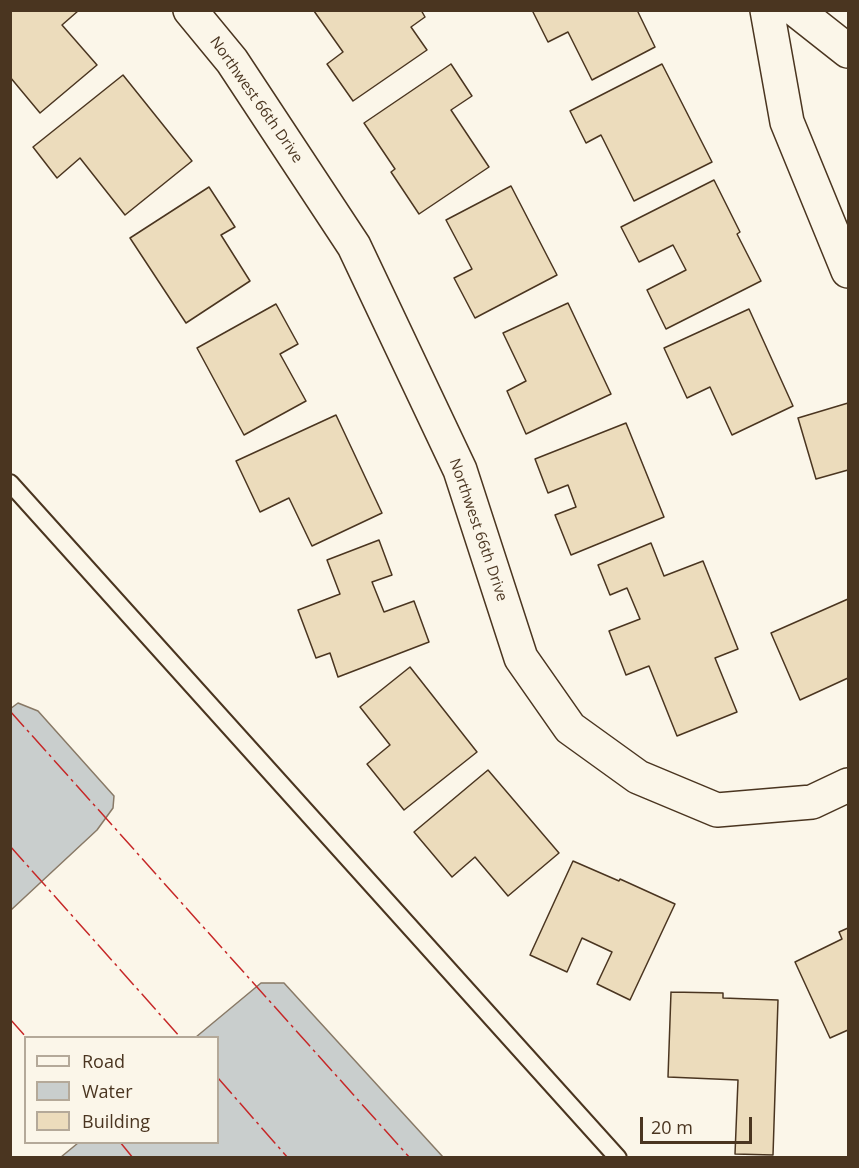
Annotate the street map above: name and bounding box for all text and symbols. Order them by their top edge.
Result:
street label: Northwest 66th Drive [206,34,306,166]
street label: Northwest 66th Drive [445,456,511,604]
legend [24,1036,219,1144]
text: Road [82,1049,125,1073]
text: Water [82,1079,133,1103]
scale bar [643,1105,756,1143]
text: Building [82,1109,150,1133]
text: 20 m [651,1115,693,1139]

